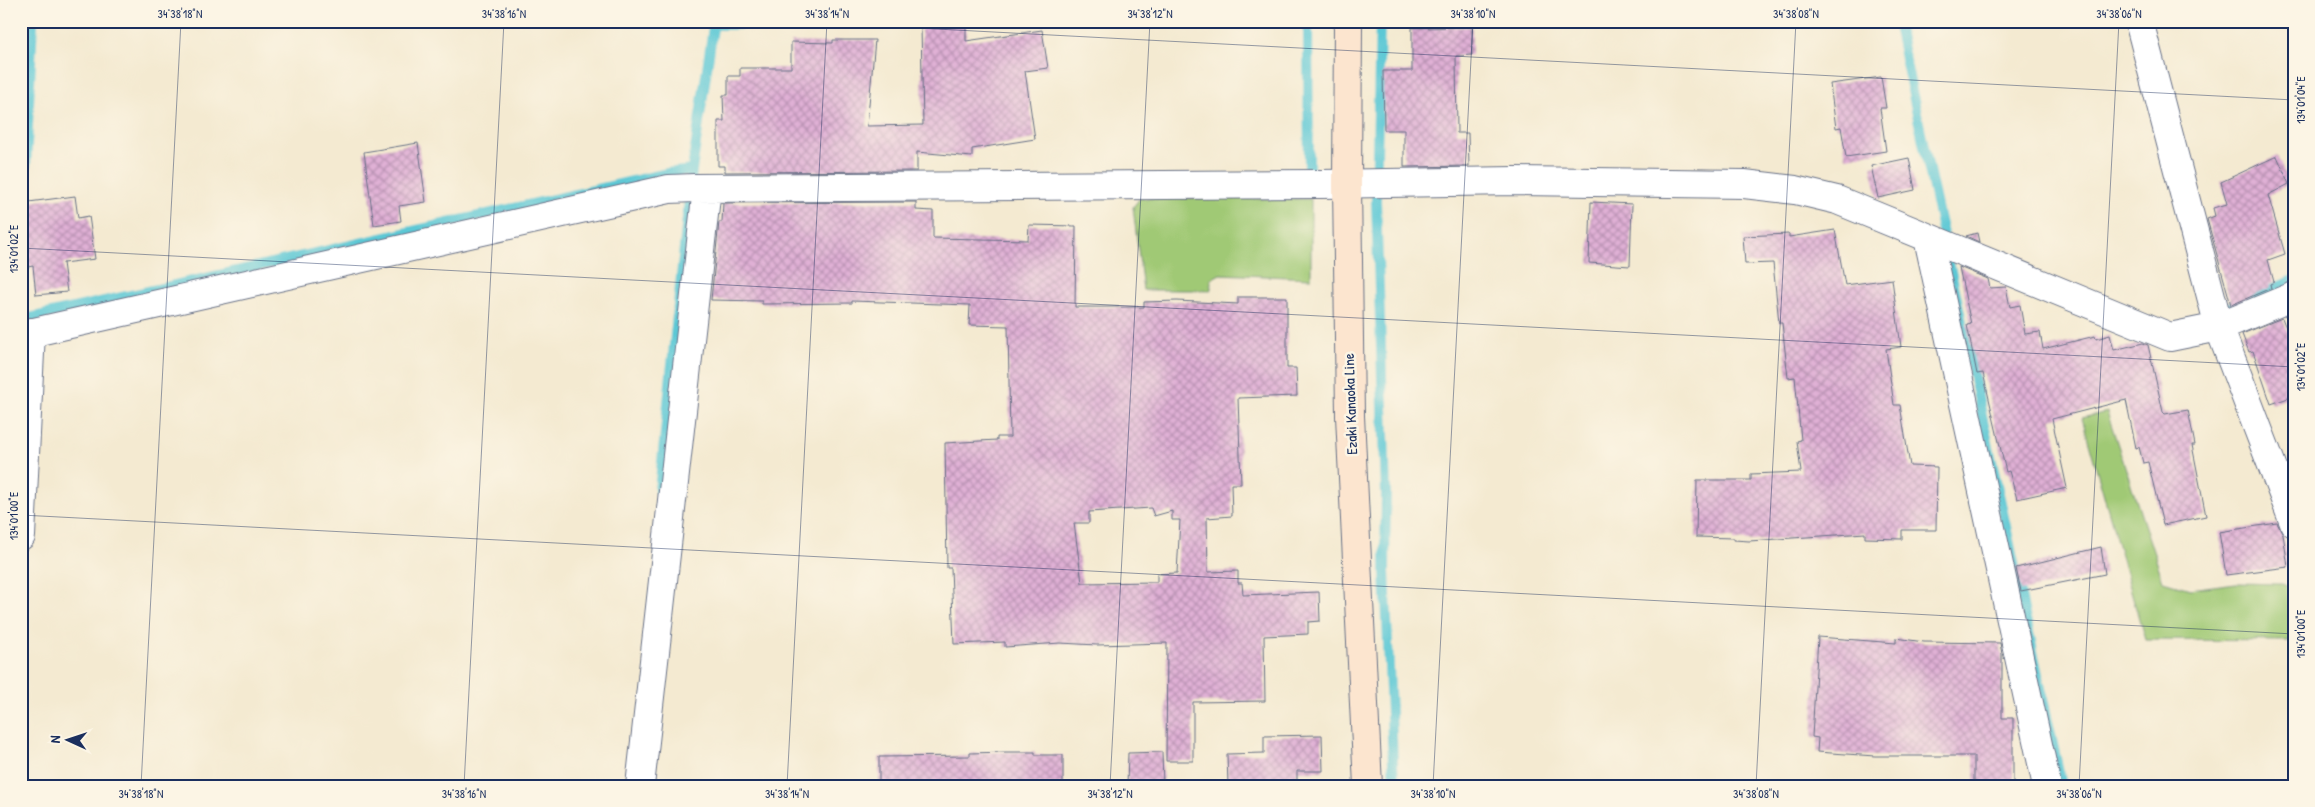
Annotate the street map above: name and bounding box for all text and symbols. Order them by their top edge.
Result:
text: 34°38'18"N [158,5,202,22]
text: 34°38'16"N [482,5,526,22]
text: 34°38'14"N [805,5,849,22]
text: 34°38'12"N [1127,5,1173,22]
text: 34°38'10"N [1451,5,1495,22]
text: 34°38'08"N [1773,5,1819,22]
text: 34°38'06"N [2096,5,2142,22]
text: 134°01'04"E [2292,76,2309,124]
text: 134°01'02"E [5,224,22,273]
text: 134°01'02"E [2292,342,2309,391]
street label: Ezaki Kanaoka Line [1338,353,1362,455]
text: 134°01'00"E [5,491,22,540]
text: 134°01'00"E [2292,609,2309,658]
north arrow [42,714,92,764]
text: N [45,735,64,744]
text: 34°38'18"N [119,785,163,802]
text: 34°38'16"N [442,785,486,802]
text: 34°38'14"N [765,785,809,802]
text: 34°38'12"N [1087,785,1133,802]
text: 34°38'10"N [1411,785,1455,802]
text: 34°38'08"N [1733,785,1779,802]
text: 34°38'06"N [2056,785,2102,802]

